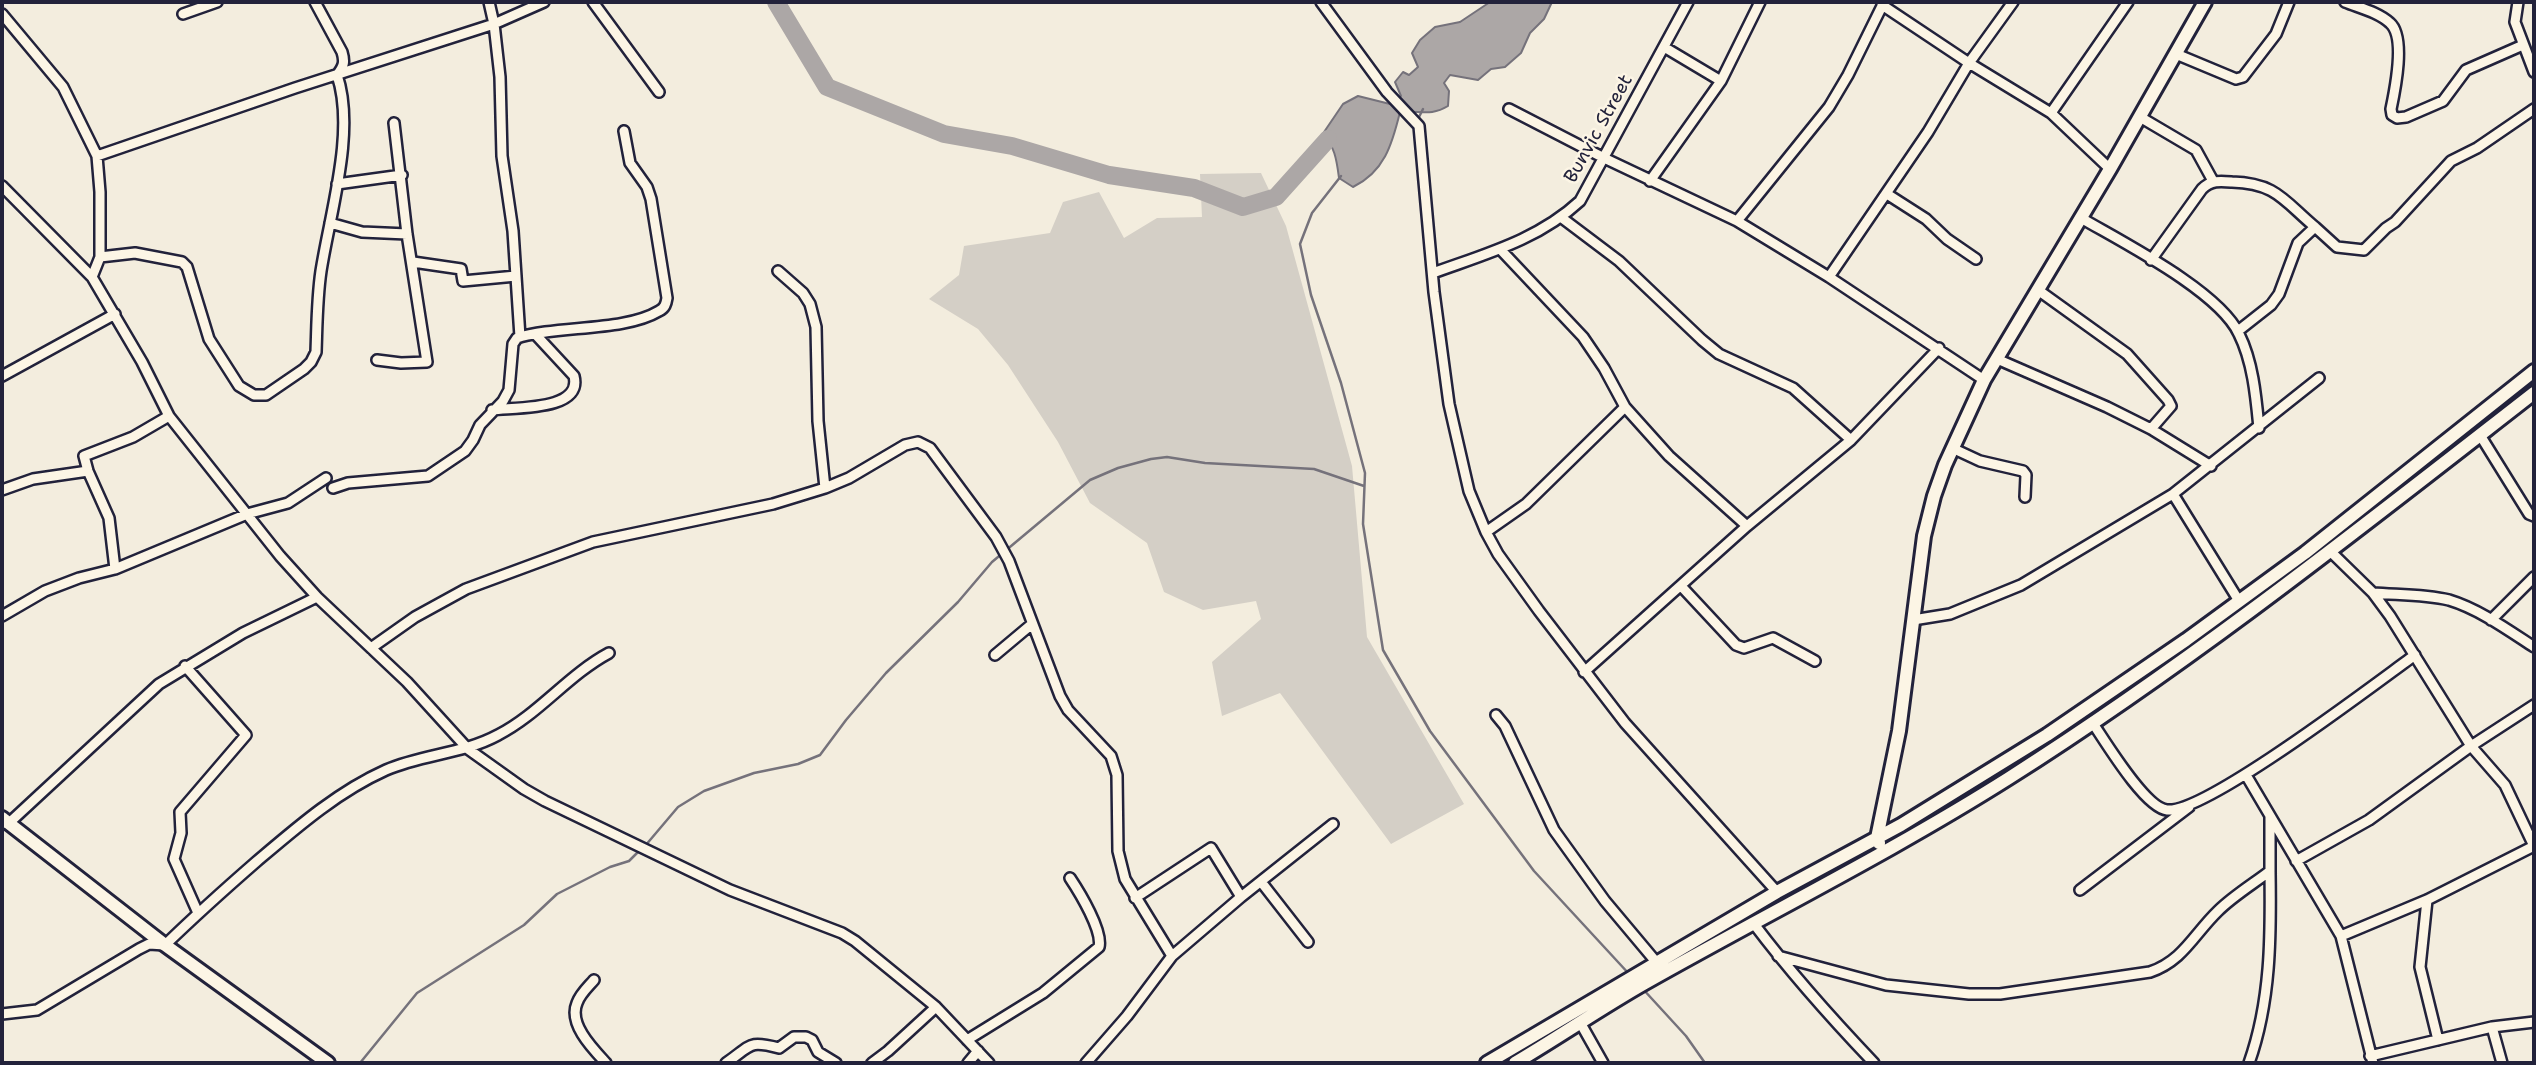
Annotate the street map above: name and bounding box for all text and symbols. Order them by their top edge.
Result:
street label: Bunvic Street [1560,71,1638,187]

